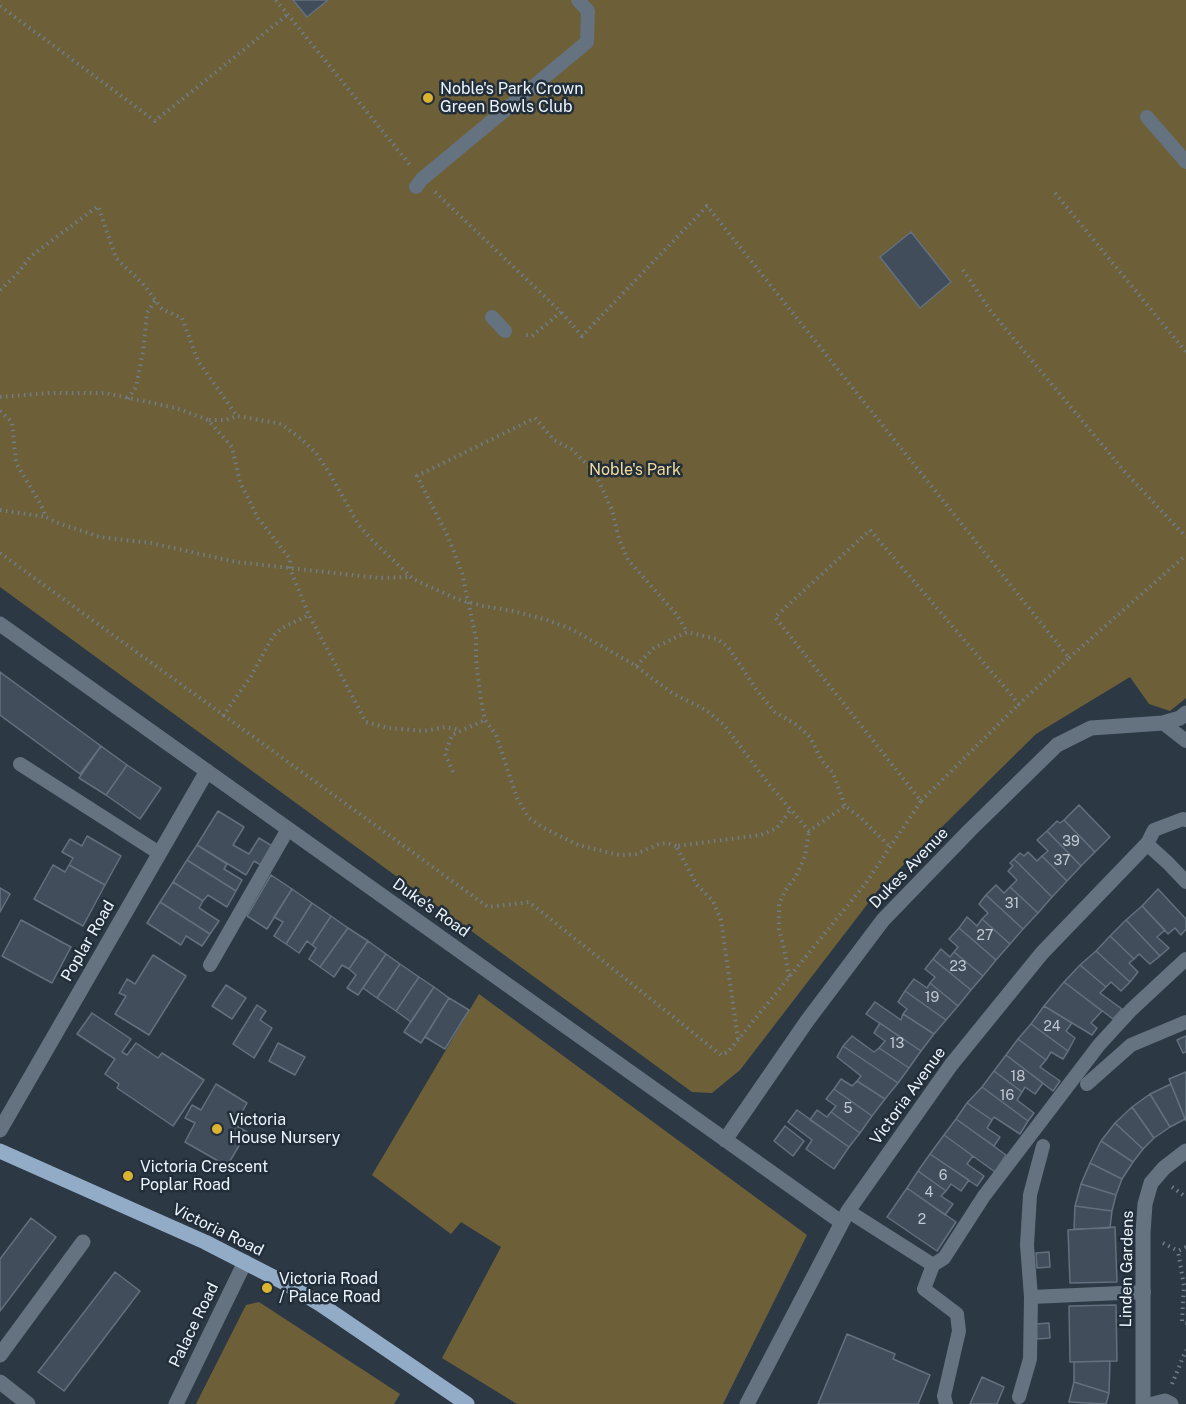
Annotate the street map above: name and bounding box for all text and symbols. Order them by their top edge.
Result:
place label: Noble's Park Crown Green Bowls Club [440,79,584,117]
marker: Noble's Park Crown Green Bowls Club [421,91,435,105]
park label: Noble's Park [589,460,681,480]
street label: Dukes Avenue [866,824,952,912]
house number: 39 [1062,834,1080,850]
house number: 37 [1054,853,1070,869]
street label: Duke's Road [389,874,473,942]
house number: 31 [1005,896,1019,912]
street label: Poplar Road [57,897,119,985]
house number: 27 [977,928,993,944]
house number: 23 [949,959,967,975]
house number: 19 [925,990,939,1006]
house number: 24 [1043,1019,1061,1035]
house number: 13 [890,1036,904,1052]
street label: Victoria Avenue [866,1043,950,1149]
house number: 18 [1011,1069,1025,1085]
house number: 16 [1000,1088,1014,1104]
house number: 5 [844,1101,852,1117]
place label: Victoria House Nursery [229,1110,340,1148]
marker: Victoria House Nursery [210,1122,224,1136]
place label: Victoria Crescent Poplar Road [140,1157,268,1195]
house number: 6 [939,1168,947,1184]
marker: Victoria Crescent Poplar Road [121,1169,135,1183]
house number: 4 [925,1185,933,1201]
street label: Victoria Road [169,1200,267,1260]
street label: Linden Gardens [1116,1210,1138,1328]
house number: 2 [918,1212,926,1228]
place label: Victoria Road / Palace Road [279,1269,380,1307]
street label: Palace Road [165,1279,223,1371]
marker: Victoria Road / Palace Road [260,1281,274,1295]

